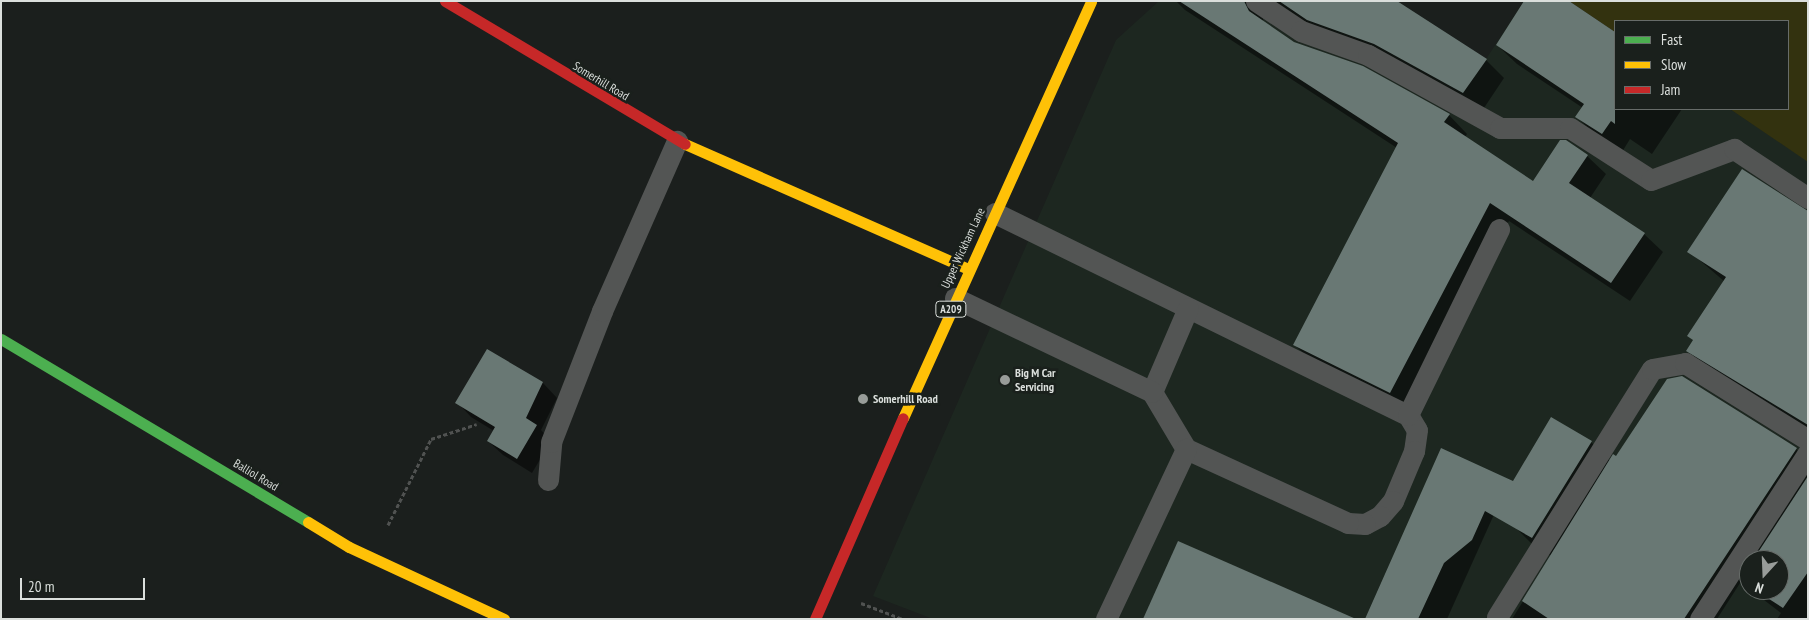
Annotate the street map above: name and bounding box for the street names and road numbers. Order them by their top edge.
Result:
street label: Somerhill Road [570,59,632,103]
street label: Upper Wickham Lane [938,205,988,291]
road number: A209 [935,300,967,318]
street label: Balliol Road [231,456,281,494]

